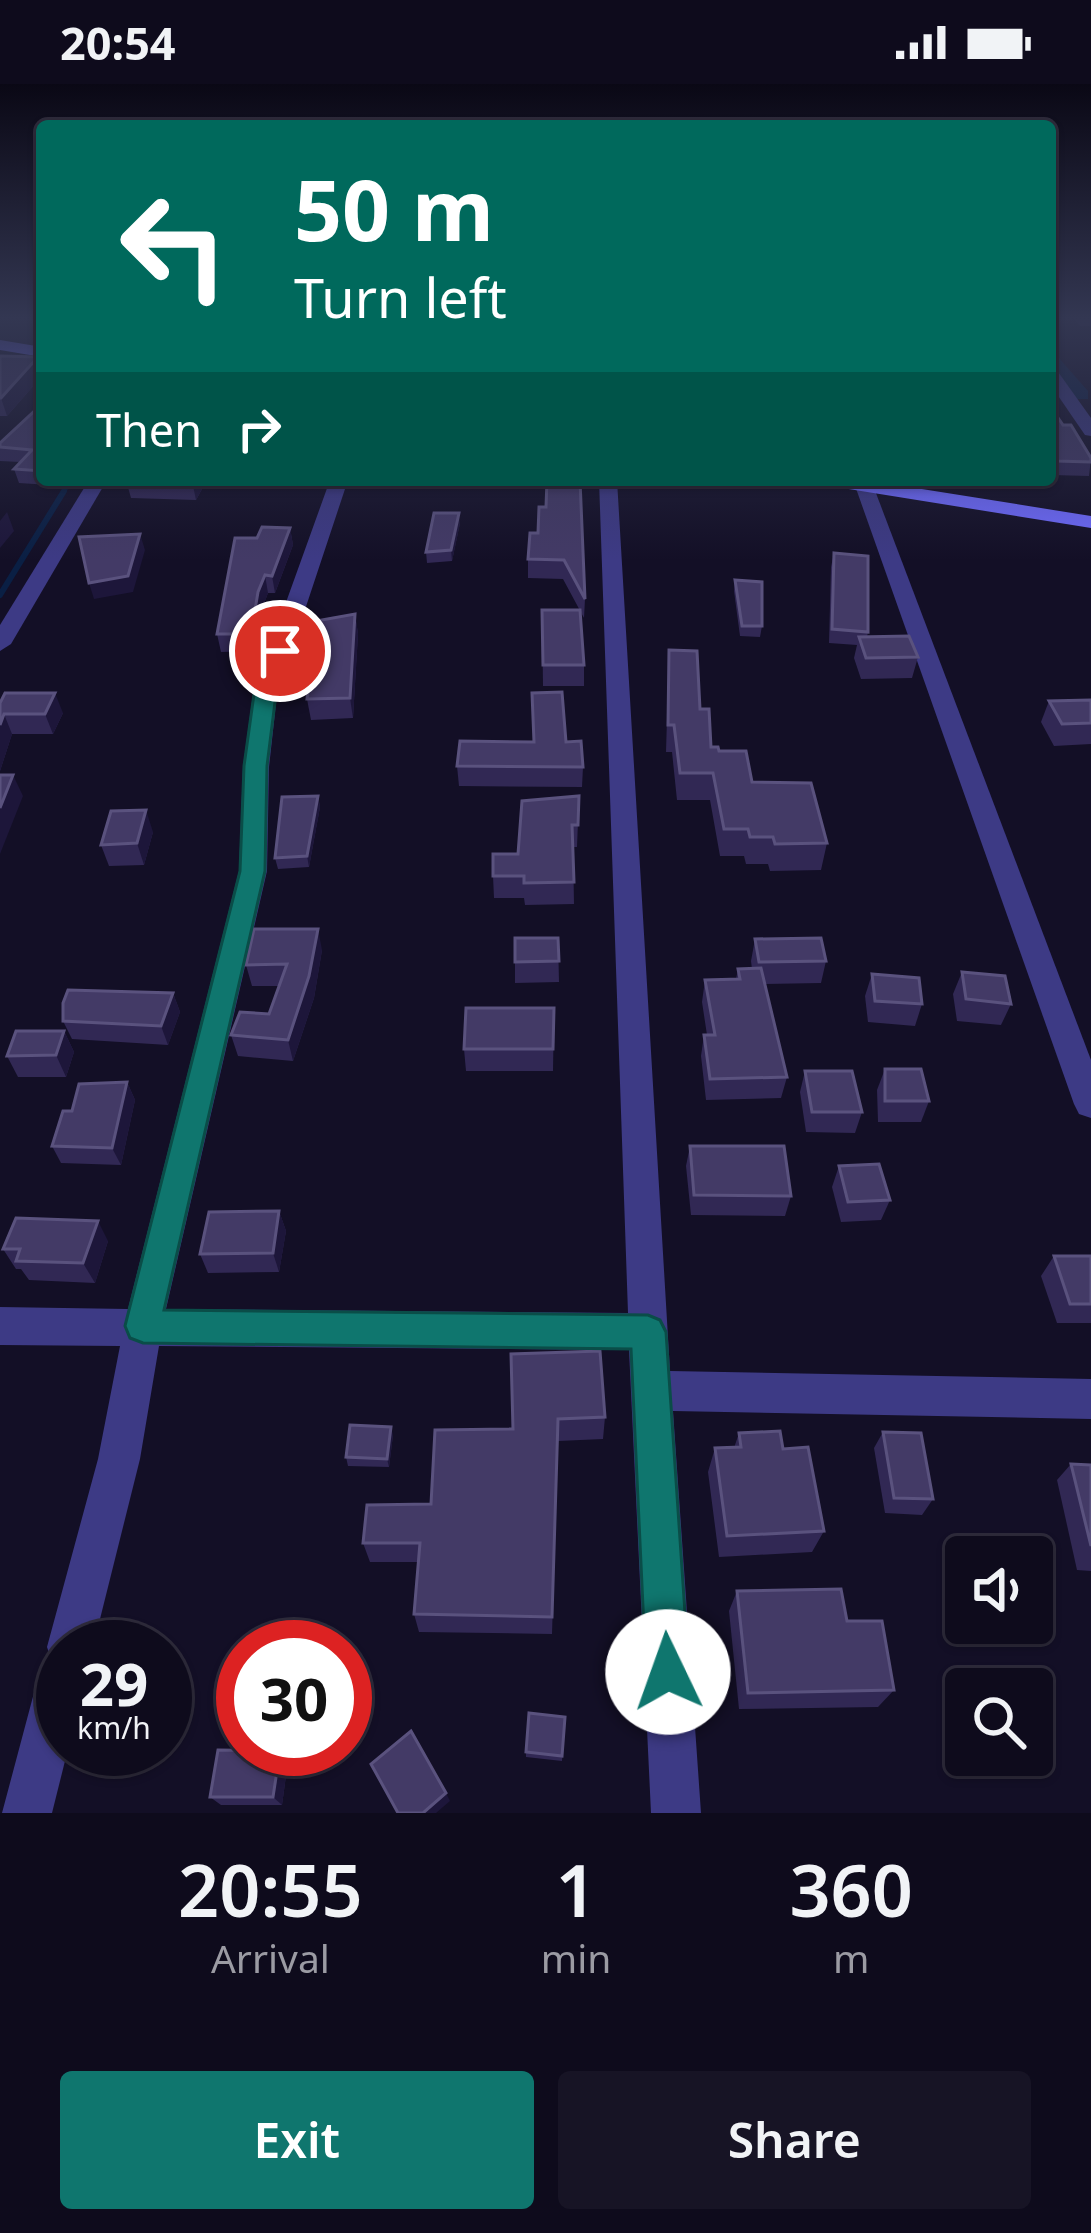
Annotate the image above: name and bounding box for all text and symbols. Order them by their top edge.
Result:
text: 20:54 [60,12,176,73]
text: 50 m [294,151,494,266]
icon: left [96,168,252,324]
text: Turn left [294,260,507,334]
icon: right [226,396,292,462]
text: Then [96,399,202,460]
pin [229,600,331,702]
icon: arrive [247,618,313,684]
map controls [945,1536,1053,1776]
button: sound [945,1536,1053,1644]
position arrow [605,1609,731,1735]
speed limit sign: 30 [216,1620,372,1776]
text: 29 [80,1642,148,1724]
button: search [945,1668,1053,1776]
text: km/h [77,1707,151,1748]
text: 20:55 [178,1840,363,1938]
text: 1 [555,1840,597,1938]
text: 360 [789,1840,913,1938]
text: Arrival [211,1931,330,1984]
text: min [541,1931,611,1984]
text: m [833,1931,869,1984]
button: Exit [60,2071,534,2209]
button: Share [558,2071,1031,2209]

